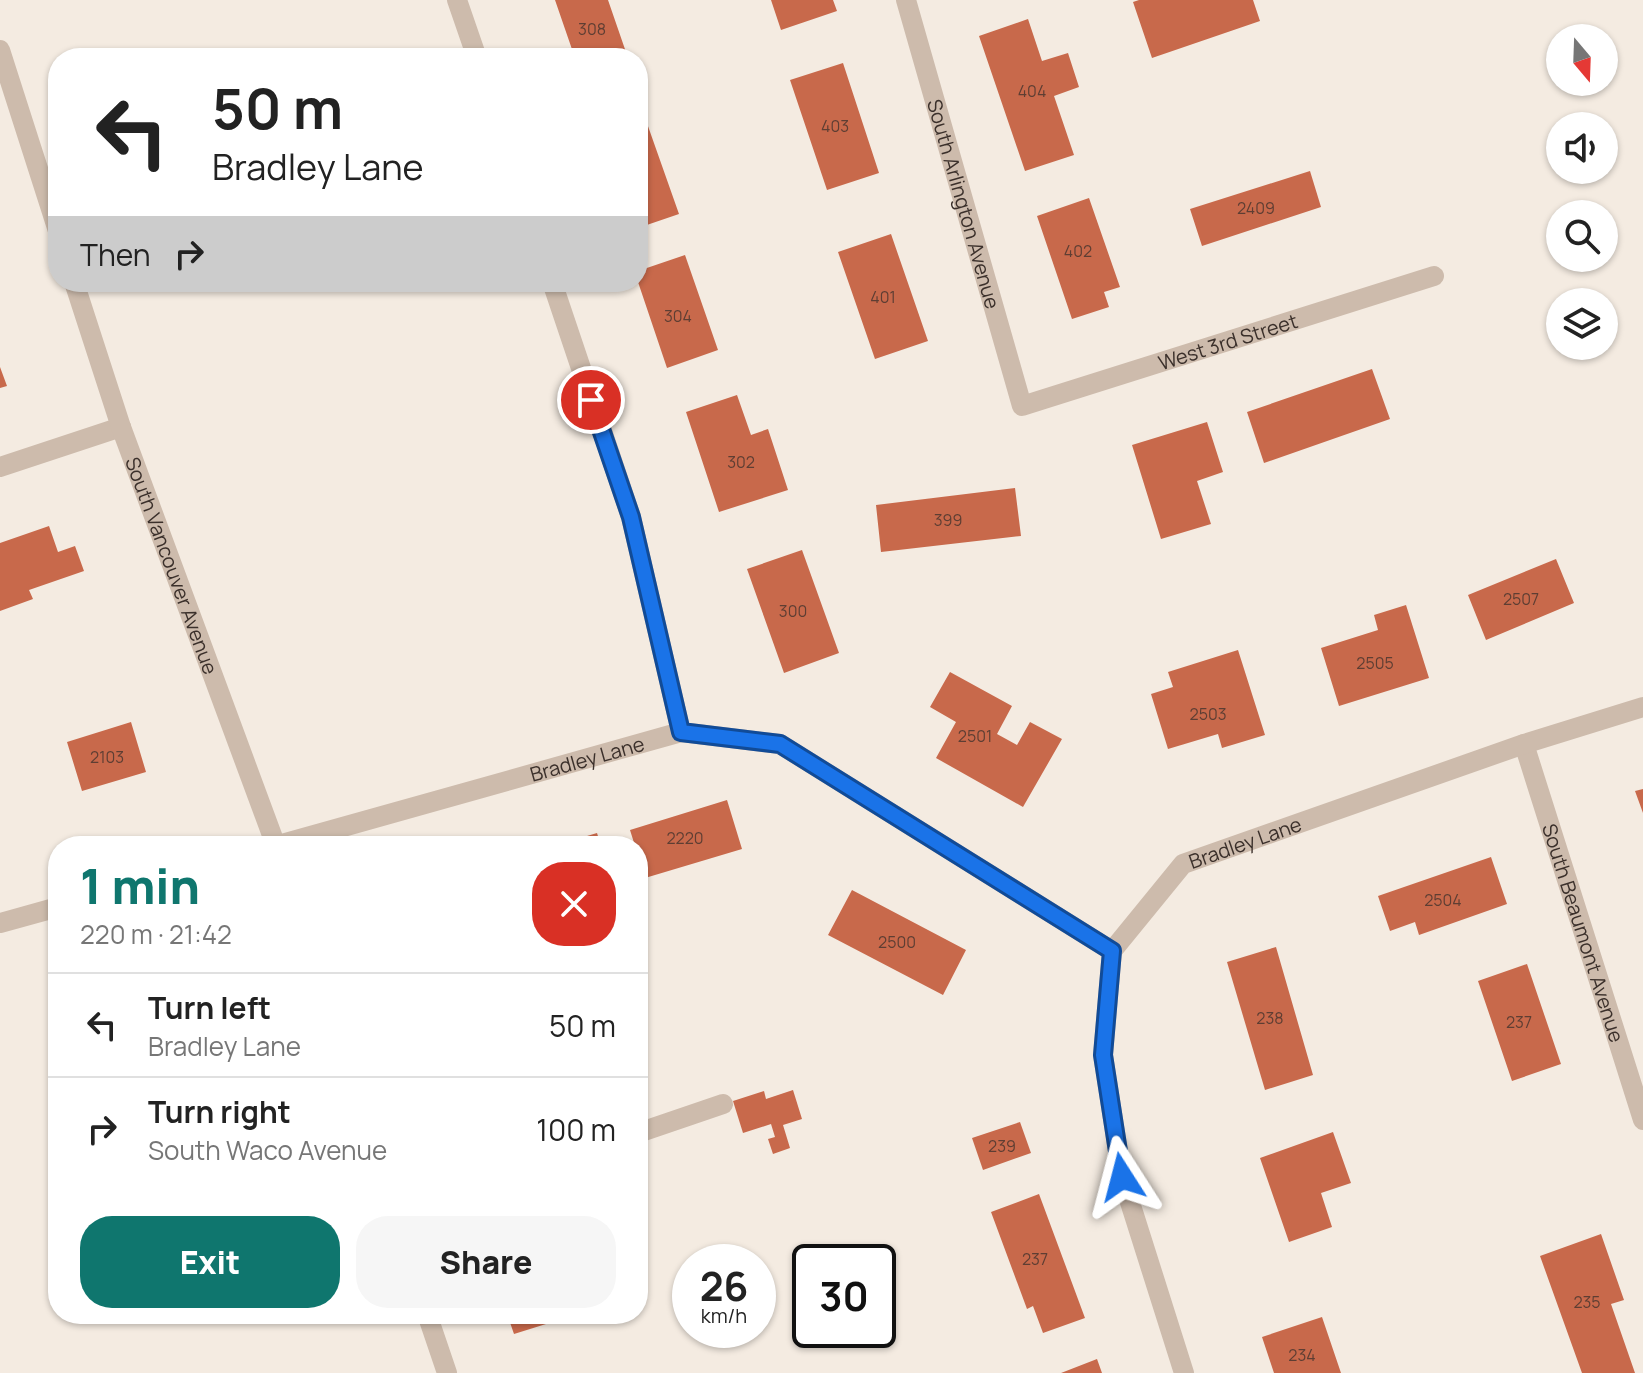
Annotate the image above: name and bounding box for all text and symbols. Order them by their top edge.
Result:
house number: 308 [578,18,606,40]
north arrow [1546,24,1618,96]
map controls [1546,24,1618,360]
text: 50 m [212,69,343,146]
icon: left [80,80,184,184]
house number: 404 [1018,80,1046,102]
street label: South Arlington Avenue [921,96,1007,312]
button: sound [1546,112,1618,184]
house number: 403 [821,115,849,137]
text: Bradley Lane [212,142,424,191]
house number: 2409 [1237,197,1275,219]
button: search [1546,200,1618,272]
icon: right [167,232,211,276]
text: Then [80,234,151,275]
house number: 402 [1064,240,1092,262]
house number: 401 [870,286,896,308]
button: layers [1546,288,1618,360]
house number: 304 [664,305,692,327]
street label: West 3rd Street [1155,306,1301,376]
pin [557,366,625,434]
icon: arrive [569,378,613,422]
house number: 302 [727,451,755,473]
street label: South Vancouver Avenue [120,453,225,678]
house number: 399 [934,509,962,531]
house number: 2507 [1503,588,1539,610]
house number: 300 [779,600,807,622]
house number: 2505 [1356,652,1394,674]
house number: 2503 [1190,703,1226,725]
house number: 2501 [958,725,992,747]
street label: Bradley Lane [527,730,647,787]
house number: 2103 [90,746,124,768]
street label: Bradley Lane [1185,810,1305,874]
street label: South Beaumont Avenue [1536,820,1631,1046]
house number: 2220 [666,827,704,849]
text: 1 min [80,853,200,918]
button: close [532,862,616,946]
house number: 2504 [1424,889,1462,911]
text: 220 m · 21:42 [80,916,232,952]
house number: 2500 [878,931,916,953]
text: Turn left [148,987,271,1028]
icon: left [80,1003,124,1047]
text: 50 m [549,1005,616,1046]
house number: 238 [1256,1007,1284,1029]
house number: 237 [1506,1011,1532,1033]
text: Bradley Lane [148,1028,301,1064]
text: Turn right [148,1091,291,1132]
icon: right [80,1107,124,1151]
text: 100 m [536,1109,616,1150]
text: South Waco Avenue [148,1132,387,1168]
house number: 239 [988,1135,1016,1157]
position arrow [1080,1135,1164,1219]
button: Exit [80,1216,340,1308]
button: Share [356,1216,616,1308]
speed limit sign: 30 [792,1244,896,1348]
house number: 237 [1022,1248,1048,1270]
text: 26 [700,1258,748,1313]
house number: 235 [1573,1291,1601,1313]
text: km/h [701,1302,747,1329]
house number: 234 [1288,1344,1316,1366]

